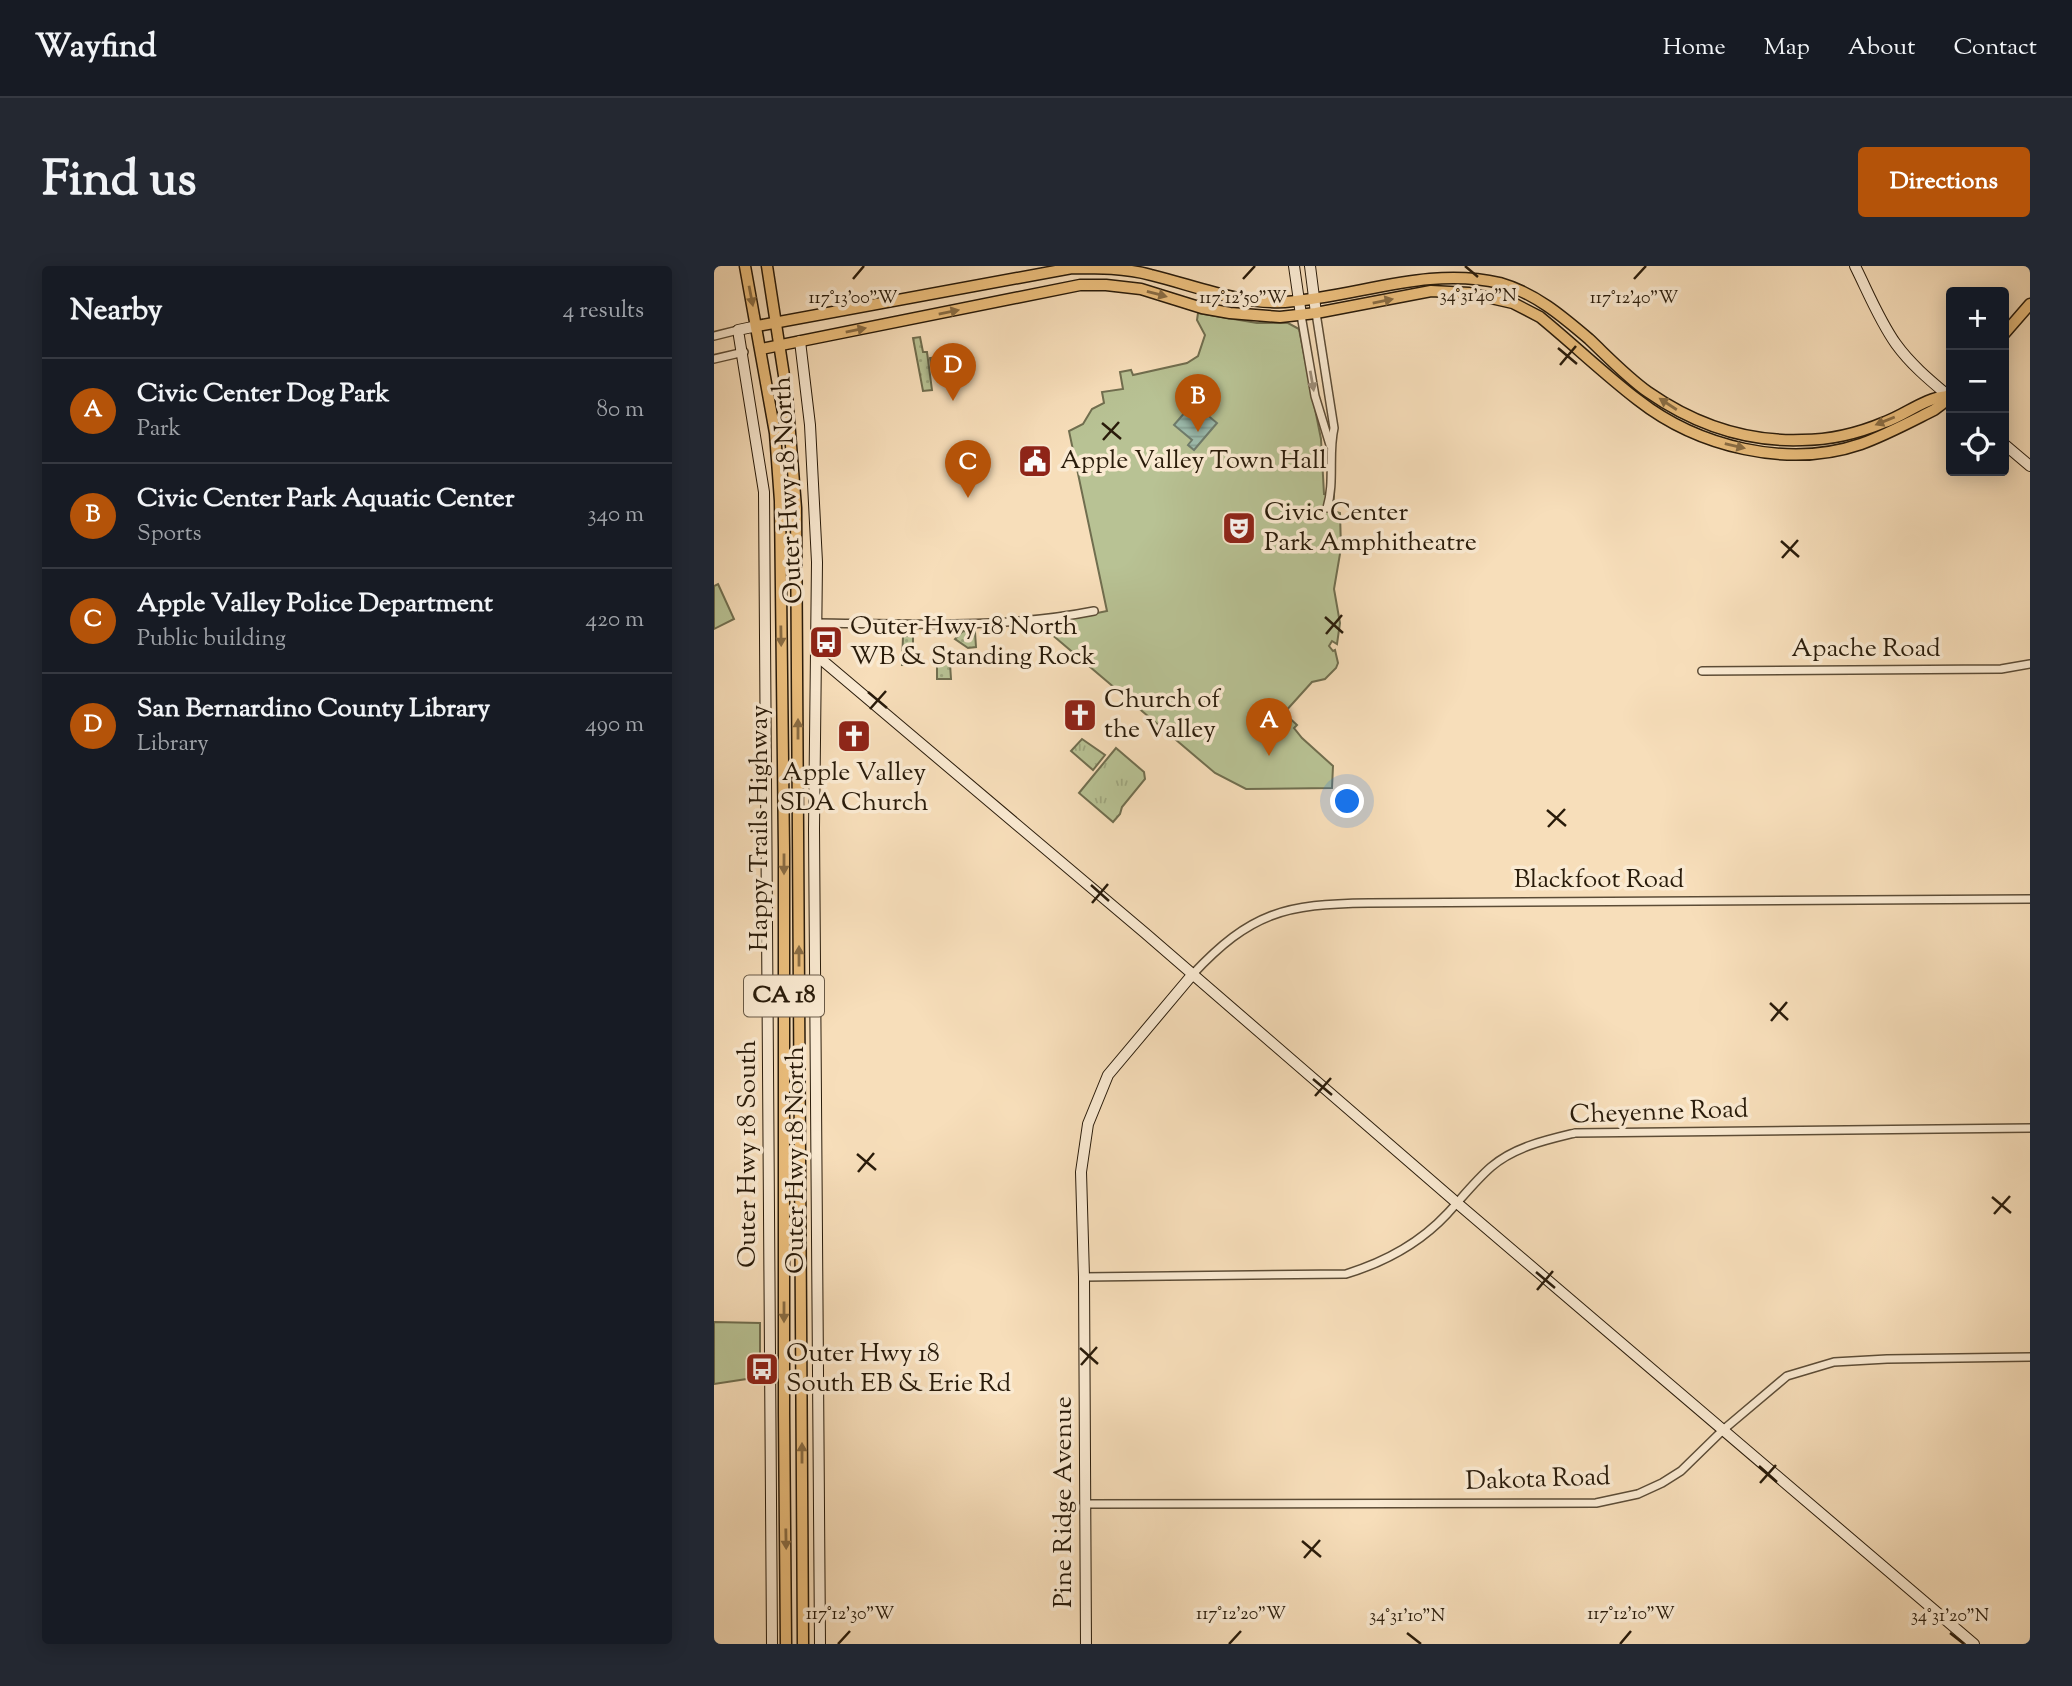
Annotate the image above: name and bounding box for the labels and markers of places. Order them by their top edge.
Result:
pin: D [930,343,976,401]
pin: B [1175,374,1221,432]
pin: C [945,440,991,498]
public building icon: Apple Valley Town Hall [1016,442,1054,480]
place label: Apple Valley Town Hall [1060,443,1327,480]
place label: Civic Center Park Amphitheatre [1264,495,1477,562]
theatre icon: Civic Center Park Amphitheatre [1220,509,1258,547]
place label: Outer Hwy 18 North WB & Standing Rock [850,609,1096,676]
bus stop icon: Outer Hwy 18 North WB & Standing Rock [807,623,845,661]
place label: Church of the Valley [1104,682,1221,749]
church icon: Church of the Valley [1061,696,1099,734]
pin: A [1246,698,1292,756]
church icon: Apple Valley SDA Church [835,717,873,755]
place label: Apple Valley SDA Church [779,755,929,822]
place label: Outer Hwy 18 South EB & Erie Rd [786,1336,1011,1403]
bus stop icon: Outer Hwy 18 South EB & Erie Rd [743,1350,781,1388]

